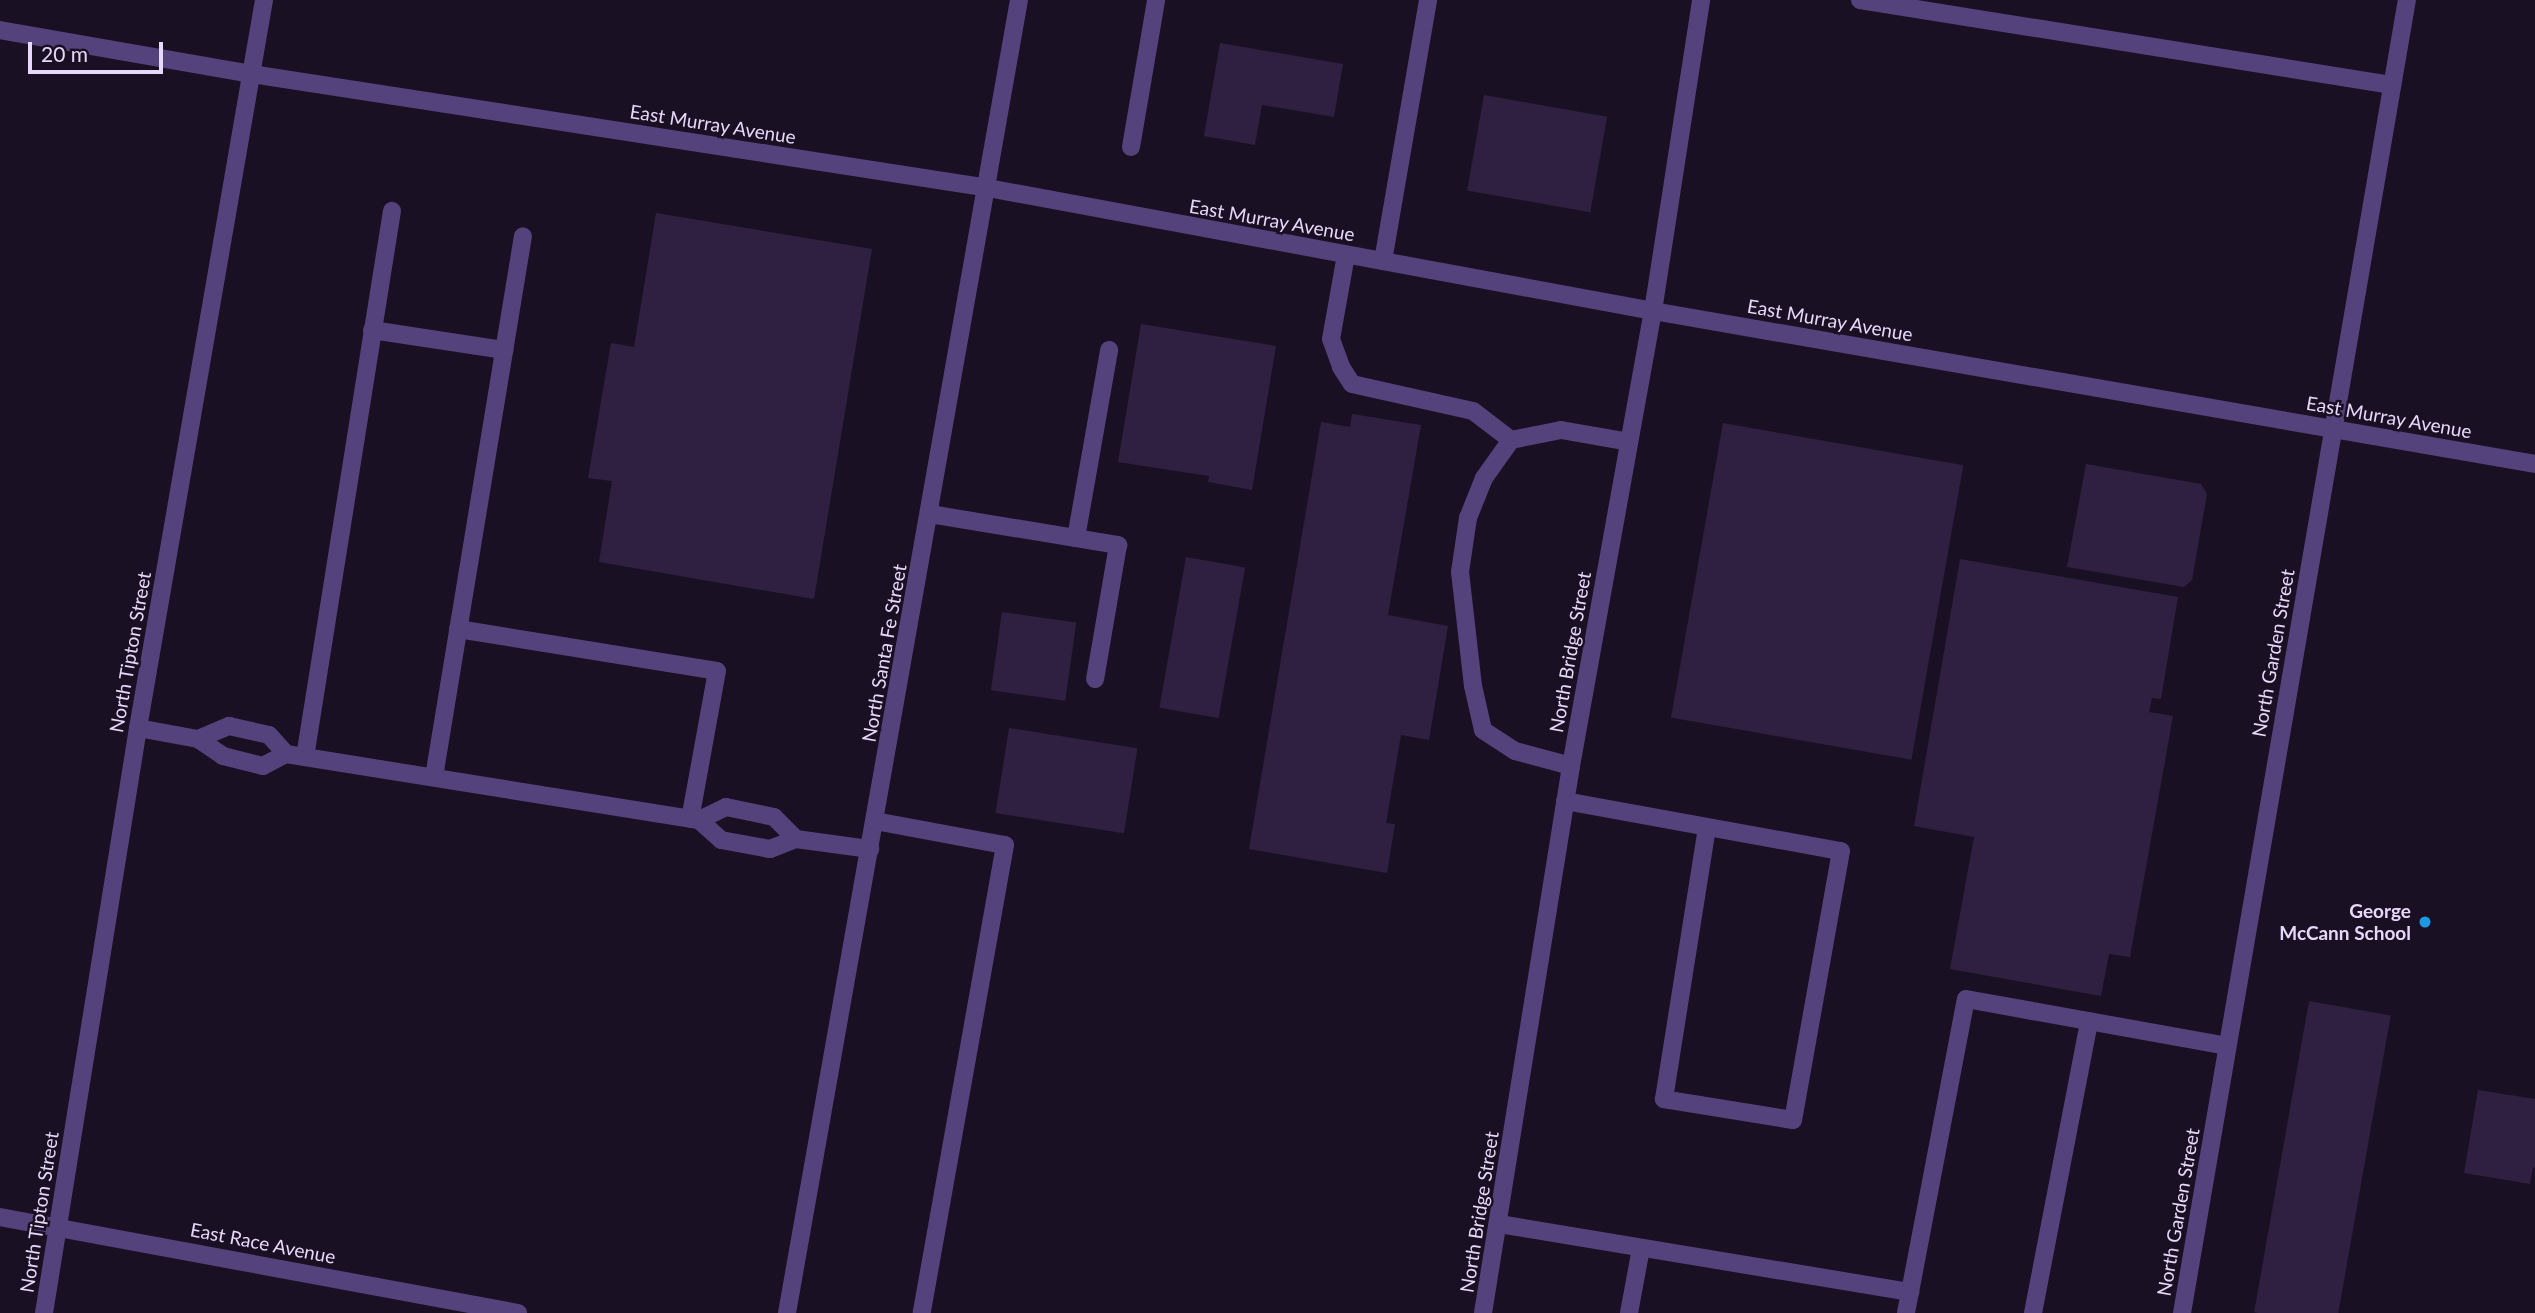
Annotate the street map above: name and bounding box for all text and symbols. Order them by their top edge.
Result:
scale bar [32,28,166,72]
text: 20 m [41,41,88,66]
street label: East Murray Avenue [628,100,798,148]
street label: East Murray Avenue [1187,194,1357,246]
street label: East Murray Avenue [1745,294,1915,346]
street label: East Murray Avenue [2304,391,2474,443]
street label: North Santa Fe Street [857,562,911,744]
street label: North Garden Street [2247,567,2299,739]
street label: North Tipton Street [105,570,155,734]
street label: North Bridge Street [1545,570,1595,734]
place label: George McCann School [2279,900,2411,944]
marker: George McCann School [2417,914,2433,930]
street label: North Garden Street [2152,1126,2204,1298]
street label: North Tipton Street [15,1129,63,1295]
street label: North Bridge Street [1455,1130,1503,1294]
street label: East Race Avenue [188,1218,338,1268]

